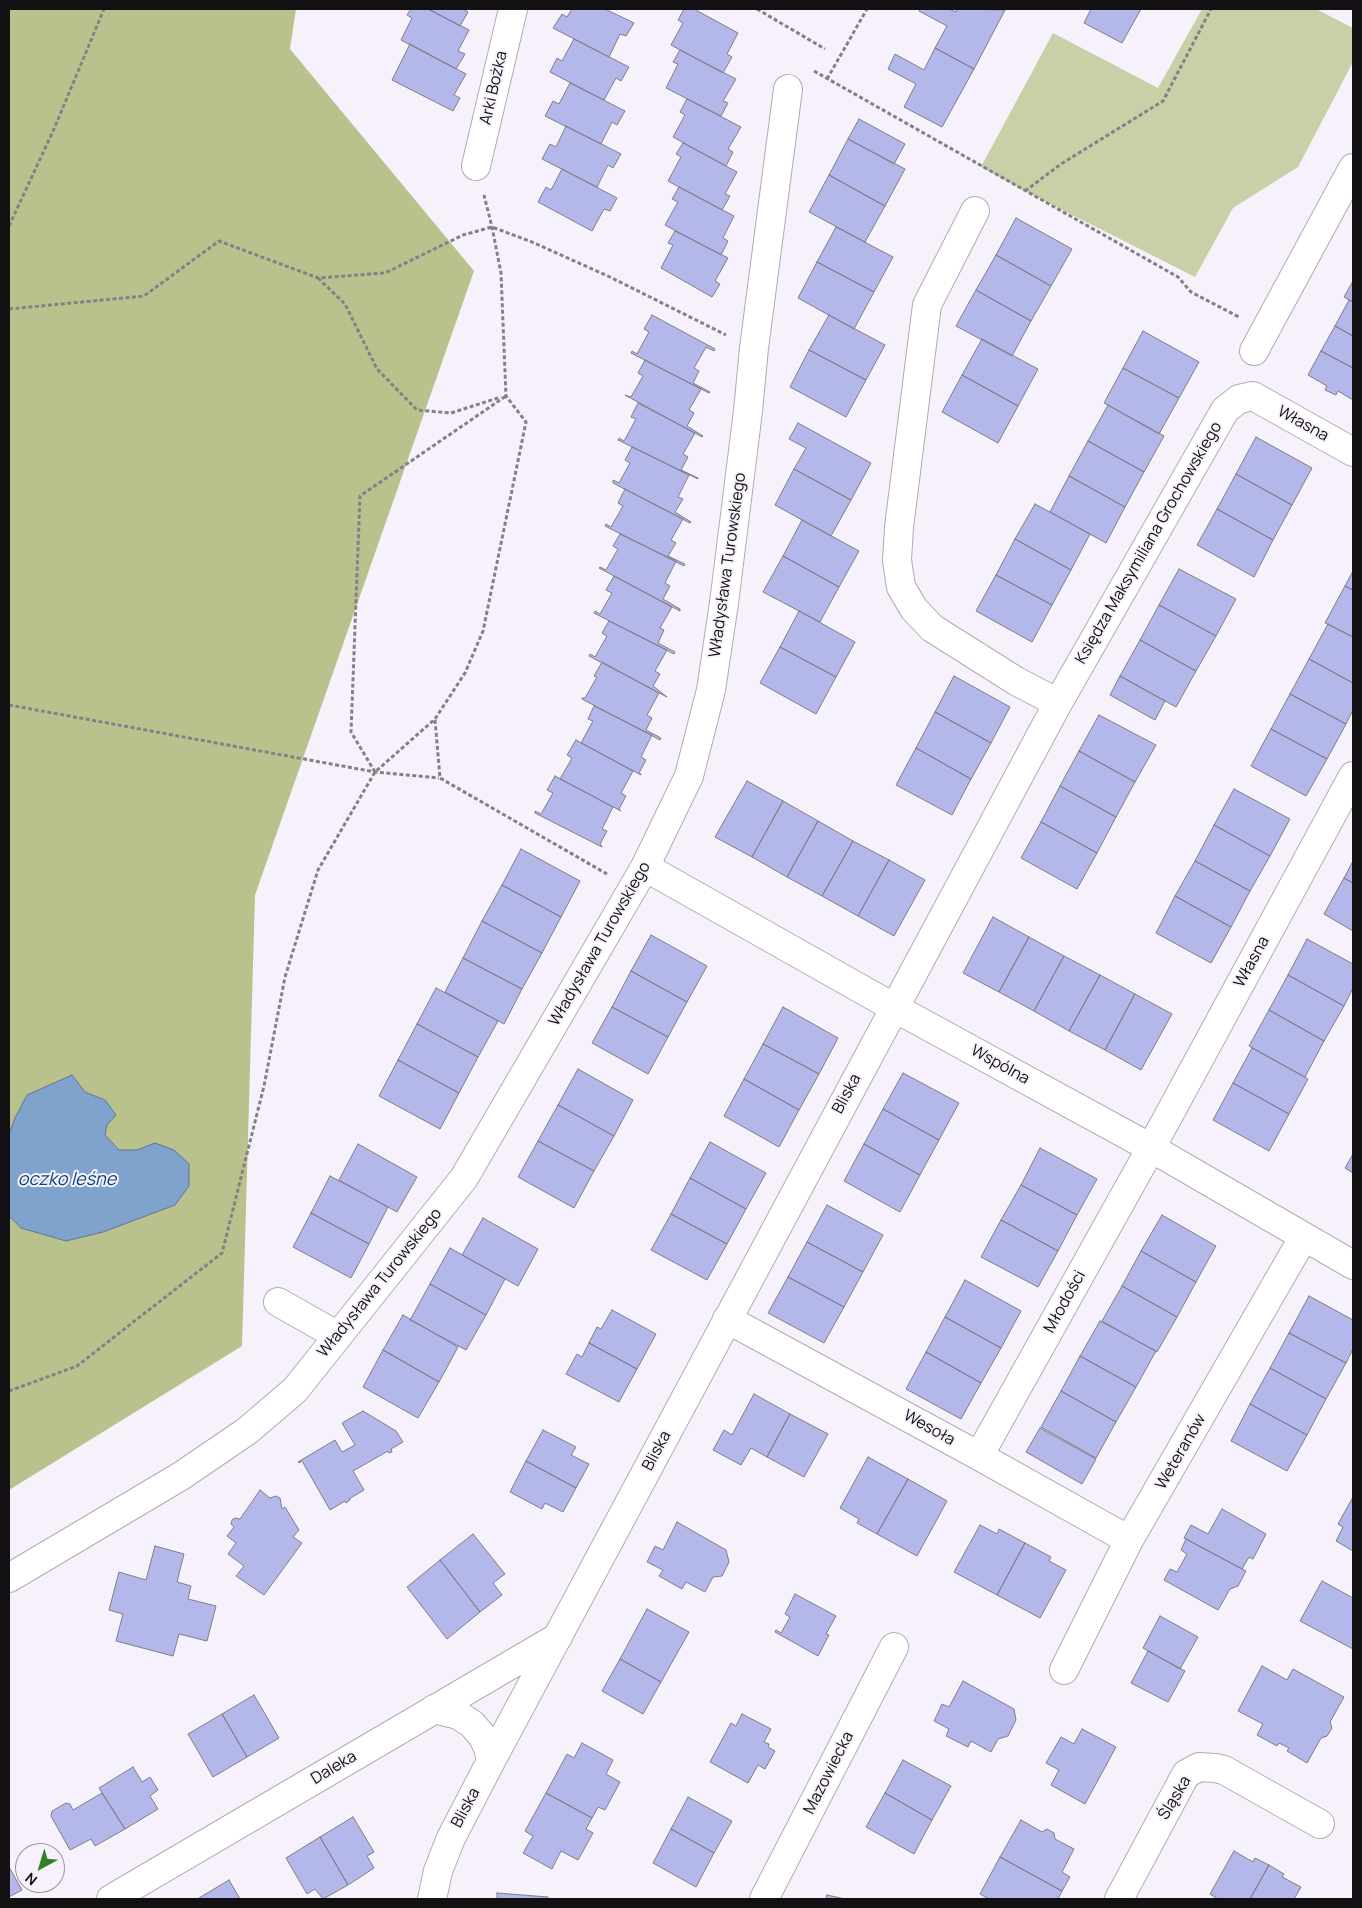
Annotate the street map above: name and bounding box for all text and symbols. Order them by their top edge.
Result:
street label: Arki Bożka [476,49,512,127]
street label: Własna [1274,402,1332,446]
street label: Księdza Maksymiliana Grochowskiego [1072,419,1226,667]
street label: Władysława Turowskiego [706,471,750,659]
street label: Władysława Turowskiego [545,858,655,1030]
street label: Własna [1230,933,1274,991]
street label: Wspólna [967,1041,1033,1089]
street label: Bliska [829,1071,865,1117]
water label: oczko leśne [18,1169,116,1191]
street label: Władysława Turowskiego [314,1205,446,1361]
street label: Młodości [1040,1268,1090,1336]
street label: Wesoła [900,1406,958,1450]
street label: Weteranów [1152,1411,1210,1493]
street label: Bliska [639,1428,675,1474]
street label: Mazowiecka [800,1728,858,1818]
street label: Daleka [308,1747,360,1789]
street label: Śląska [1154,1773,1196,1823]
street label: Bliska [448,1785,484,1831]
north arrow [15,1843,65,1893]
text: N [21,1869,41,1890]

